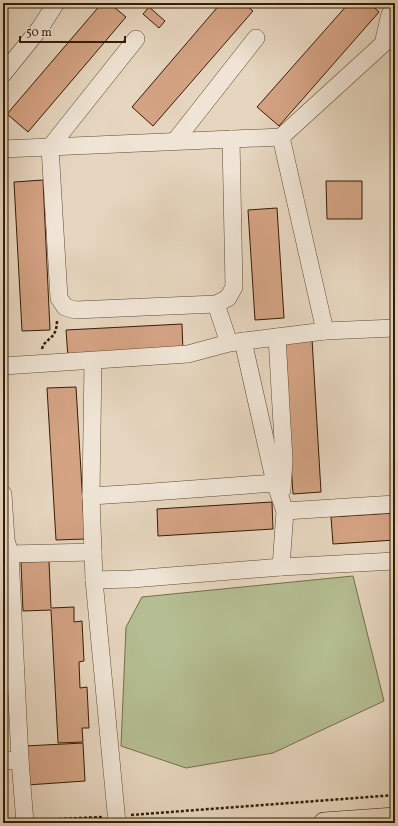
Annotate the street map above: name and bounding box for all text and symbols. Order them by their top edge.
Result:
scale bar [20,18,125,44]
text: 50 m [26,25,52,41]

